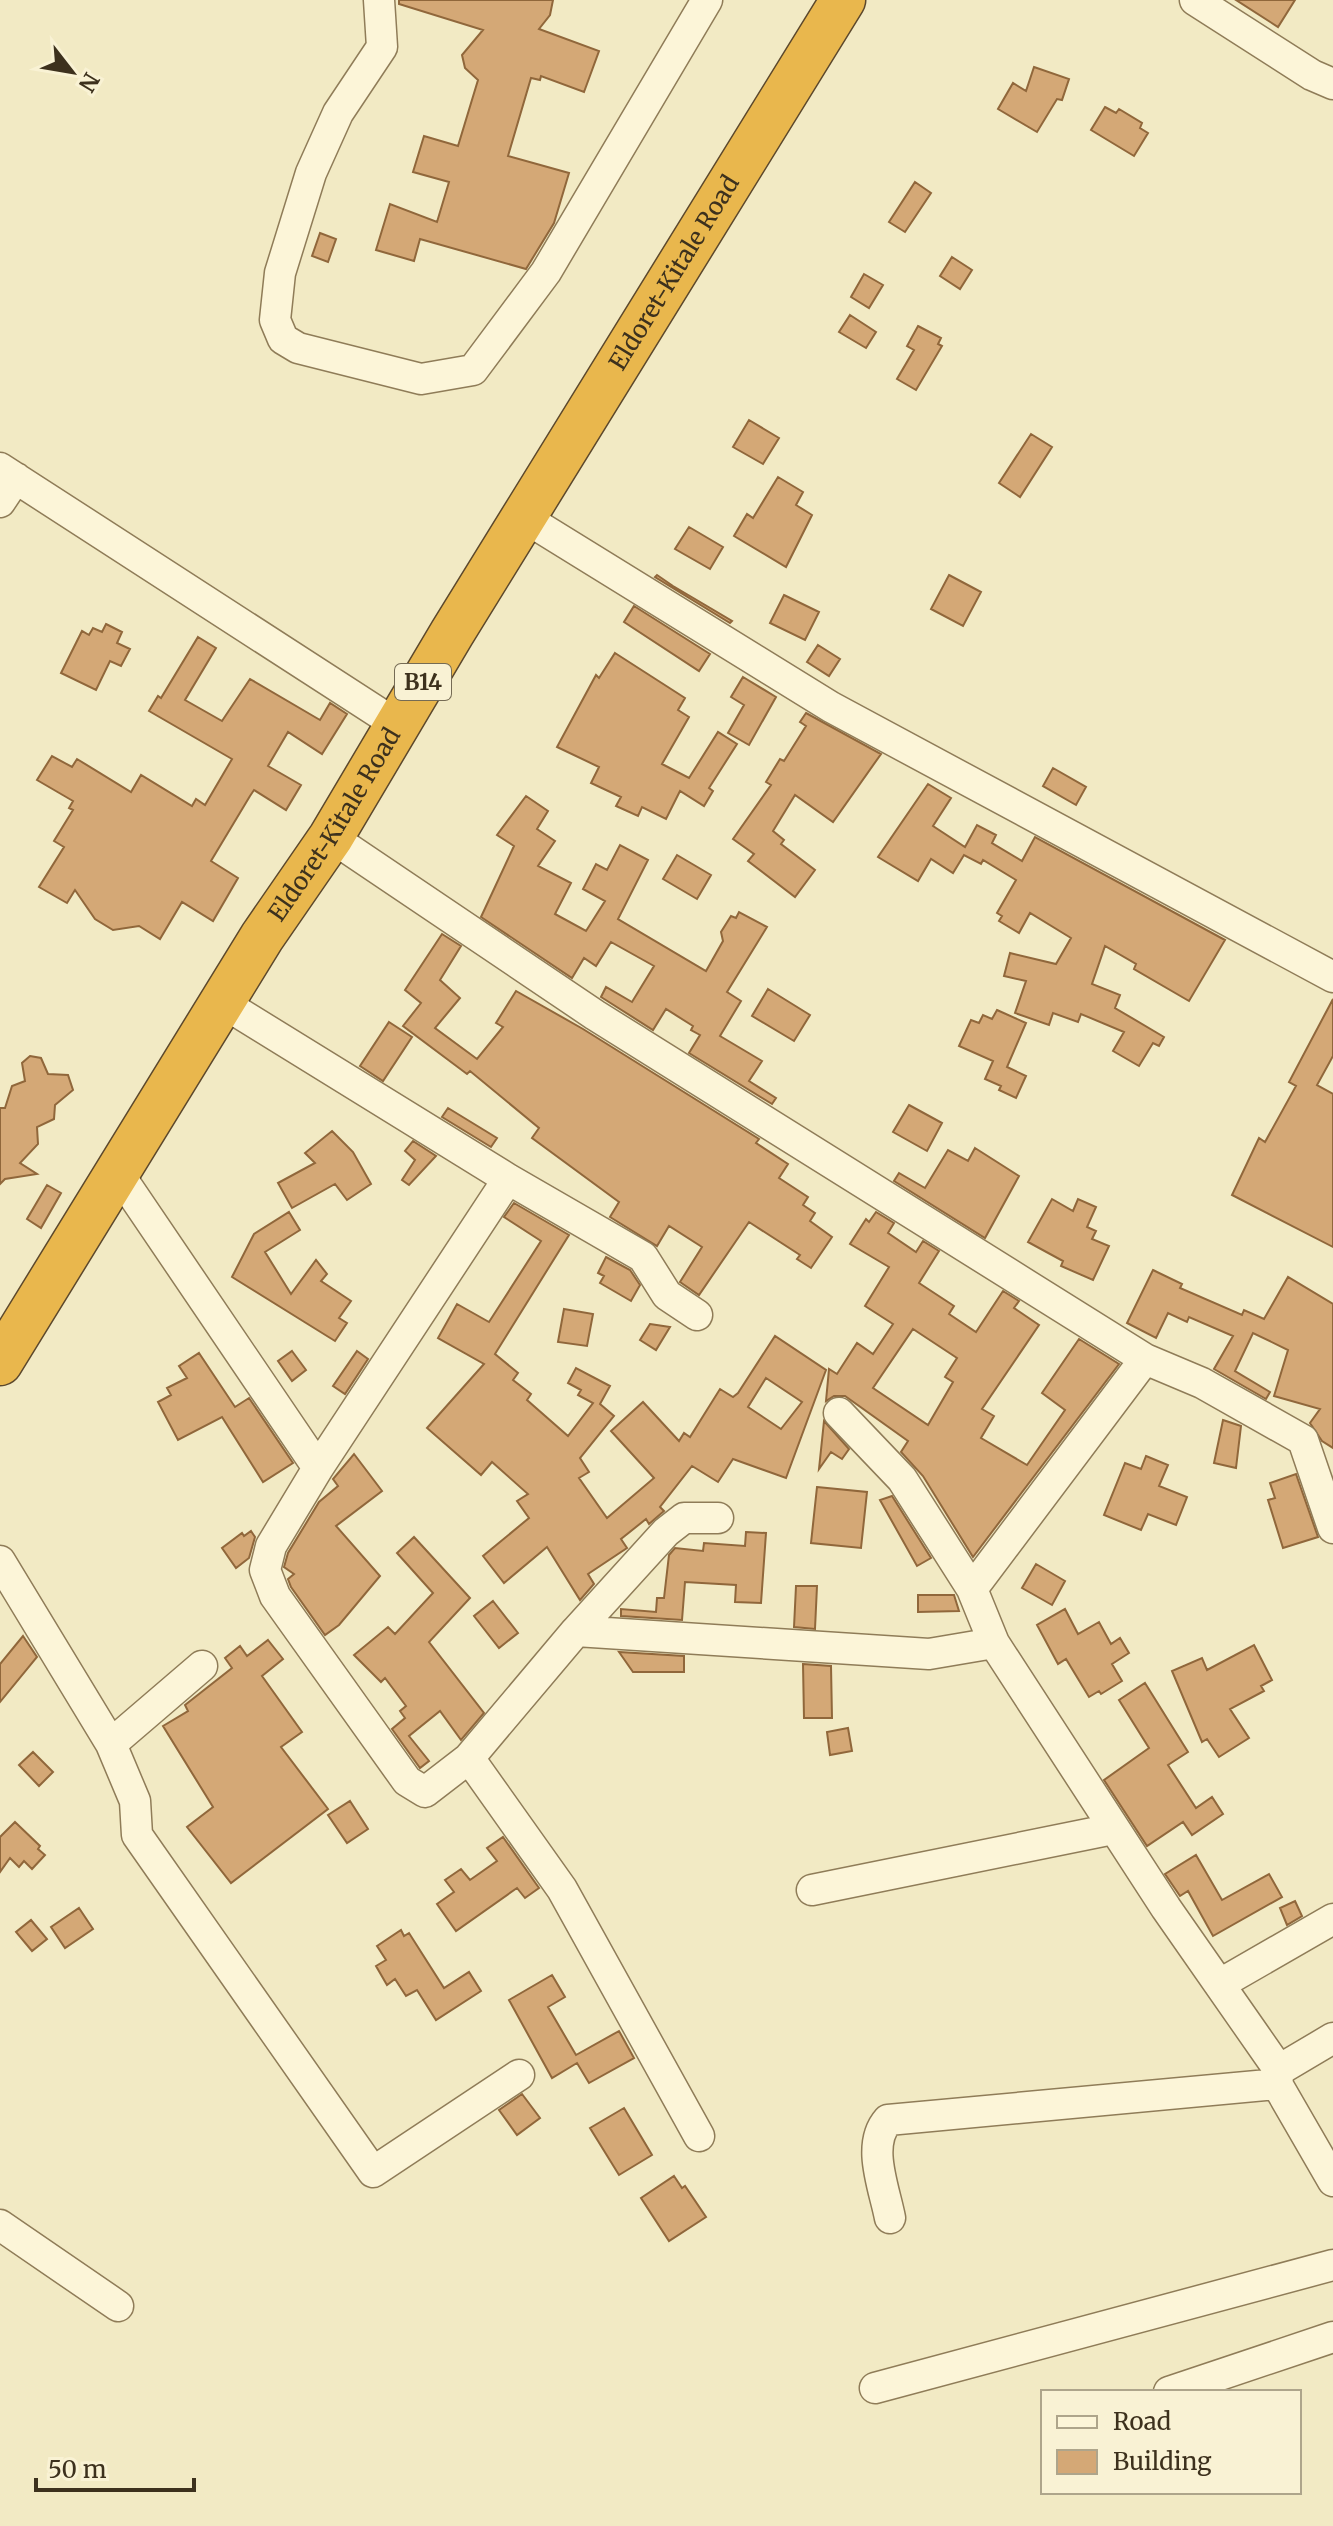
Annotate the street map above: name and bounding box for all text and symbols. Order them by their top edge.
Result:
north arrow [32,32,112,112]
text: N [72,68,106,97]
street label: Eldoret-Kitale Road [602,169,746,376]
road number: B14 [395,664,451,700]
street label: Eldoret-Kitale Road [261,722,407,927]
legend [1041,2390,1301,2494]
text: Road [1113,2406,1171,2437]
scale bar [36,2442,194,2492]
text: Building [1113,2446,1212,2477]
text: 50 m [48,2454,107,2485]

